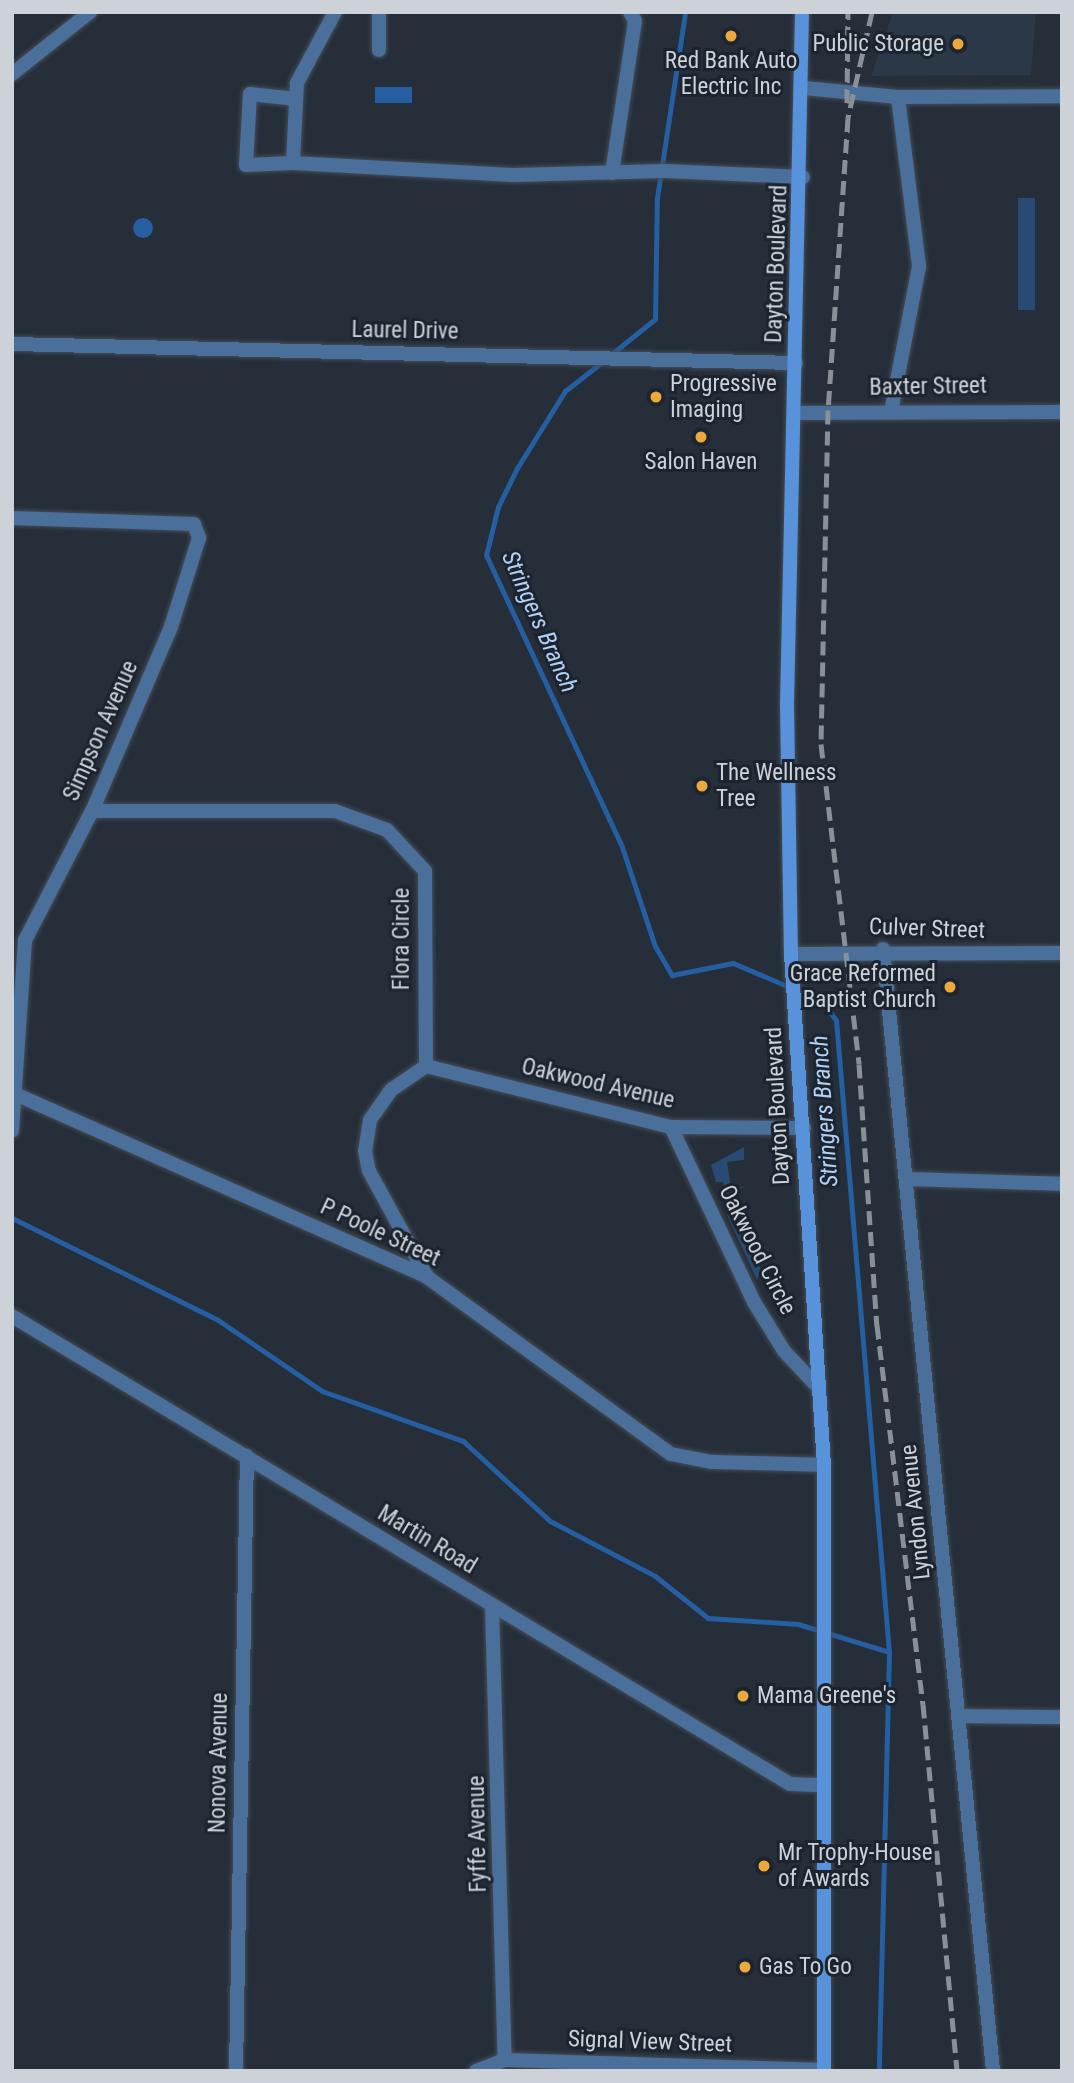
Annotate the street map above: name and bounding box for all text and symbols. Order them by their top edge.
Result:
marker: Red Bank Auto Electric Inc [723,28,739,44]
place label: Public Storage [813,30,944,58]
marker: Public Storage [950,36,966,52]
place label: Red Bank Auto Electric Inc [665,47,797,101]
street label: Dayton Boulevard [760,185,794,343]
street label: Laurel Drive [351,316,459,346]
place label: Progressive Imaging [670,370,777,424]
street label: Baxter Street [869,372,987,402]
marker: Progressive Imaging [648,389,664,405]
marker: Salon Haven [693,429,709,445]
place label: Salon Haven [645,448,757,476]
water label: Stringers Branch [495,547,583,697]
street label: Simpson Avenue [58,657,144,805]
place label: The Wellness Tree [716,759,837,813]
marker: The Wellness Tree [694,778,710,794]
street label: Flora Circle [388,888,416,990]
street label: Culver Street [869,913,985,945]
place label: Grace Reformed Baptist Church [790,960,936,1014]
marker: Grace Reformed Baptist Church [942,979,958,995]
street label: Dayton Boulevard [760,1026,796,1186]
water label: Stringers Branch [805,1034,845,1188]
street label: Oakwood Avenue [519,1053,677,1115]
street label: Oakwood Circle [713,1181,801,1319]
street label: P Poole Street [316,1193,444,1273]
street label: Lyndon Avenue [895,1443,937,1581]
street label: Martin Road [372,1500,482,1580]
place label: Mama Greene's [757,1682,896,1710]
marker: Mama Greene's [735,1688,751,1704]
street label: Nonova Avenue [204,1693,234,1833]
street label: Fyffe Avenue [463,1775,493,1893]
place label: Mr Trophy-House of Awards [778,1839,933,1893]
marker: Mr Trophy-House of Awards [756,1858,772,1874]
place label: Gas To Go [759,1953,852,1981]
marker: Gas To Go [737,1959,753,1975]
street label: Signal View Street [567,2025,733,2059]

